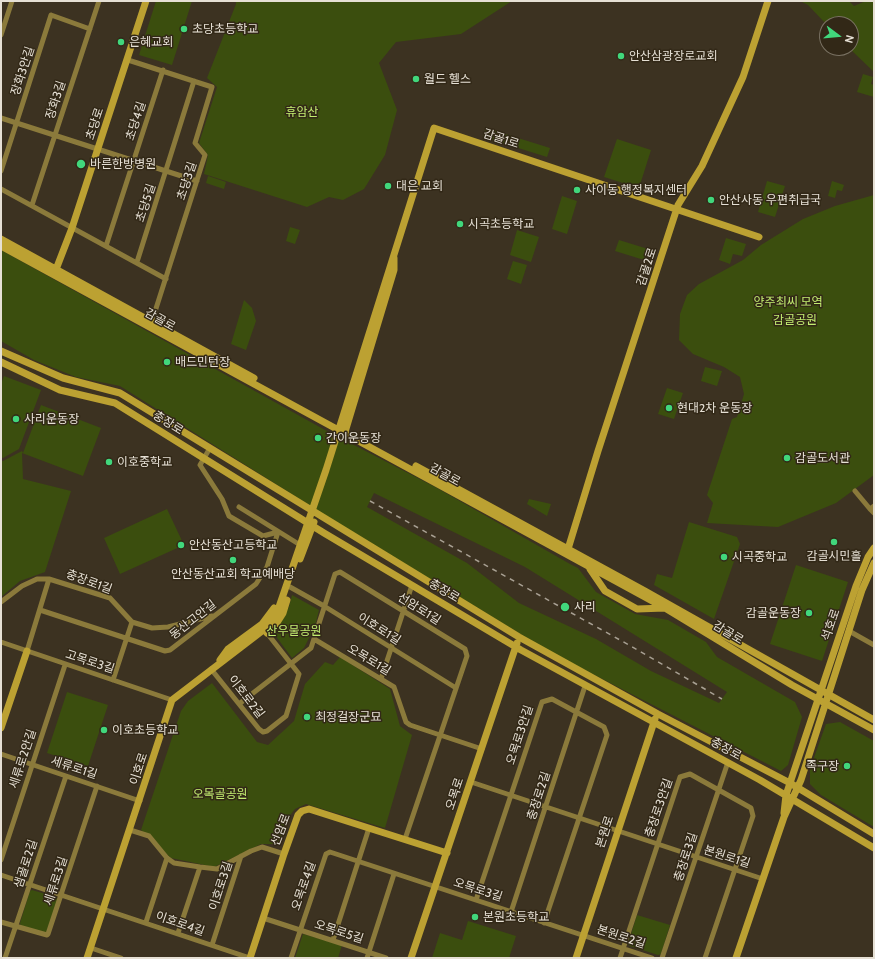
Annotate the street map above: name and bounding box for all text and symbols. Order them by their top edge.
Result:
north arrow [819,16,859,56]
place label: 초당초등학교 [192,22,258,36]
marker: 초당초등학교 [179,24,189,34]
text: N [842,33,857,45]
place label: 은혜교회 [129,35,173,49]
marker: 은혜교회 [116,37,126,47]
street label: 장화3안길 [8,45,38,97]
place label: 안산삼광장로교회 [629,49,717,63]
marker: 안산삼광장로교회 [616,51,626,61]
place label: 월드 헬스 [424,72,471,86]
marker: 월드 헬스 [411,74,421,84]
street label: 장화3길 [43,79,69,121]
street label: 초당4길 [123,100,149,142]
park label: 휴암산 [285,105,319,119]
street label: 초당로 [83,106,107,142]
street label: 감골1로 [481,126,521,152]
place label: 바른한방병원 [90,157,156,171]
marker: 바른한방병원 [75,158,87,170]
street label: 초당3길 [174,160,200,202]
place label: 대은 교회 [396,179,443,193]
marker: 대은 교회 [383,181,393,191]
street label: 초당5길 [133,182,159,224]
place label: 사이동 행정복지센터 [585,183,687,197]
marker: 사이동 행정복지센터 [572,185,582,195]
place label: 안산사동 우편취급국 [719,193,821,207]
marker: 안산사동 우편취급국 [706,195,716,205]
place label: 시곡초등학교 [468,217,534,231]
marker: 시곡초등학교 [455,219,465,229]
street label: 감골2로 [634,246,660,288]
park label: 양주최씨 모역 [754,295,822,309]
street label: 감골로 [142,306,178,334]
park label: 감골공원 [773,313,817,327]
place label: 배드민턴장 [175,355,230,369]
marker: 배드민턴장 [162,357,172,367]
place label: 현대2차 운동장 [677,401,752,415]
marker: 현대2차 운동장 [664,403,674,413]
street label: 충장로 [150,408,186,438]
place label: 사리운동장 [24,412,79,426]
marker: 사리운동장 [11,414,21,424]
place label: 간이운동장 [326,431,381,445]
marker: 간이운동장 [313,433,323,443]
place label: 감골도서관 [795,451,850,465]
marker: 감골도서관 [782,453,792,463]
place label: 이호중학교 [117,455,172,469]
marker: 이호중학교 [104,457,114,467]
street label: 감골로 [427,461,463,489]
marker: 감골시민홀 [829,537,839,547]
place label: 안산동산고등학교 [189,538,277,552]
marker: 안산동산고등학교 [176,540,186,550]
place label: 감골시민홀 [806,549,862,563]
place label: 시곡중학교 [732,550,787,564]
marker: 시곡중학교 [719,552,729,562]
marker: 안산동산교회 학교예배당 [228,555,238,565]
street label: 충장로1길 [64,567,114,597]
place label: 안산동산교회 학교예배당 [171,567,295,581]
street label: 충장로 [426,576,462,606]
street label: 선암로1길 [395,590,443,628]
street label: 동산고안길 [167,597,219,643]
place label: 사리 [574,600,596,614]
marker: 사리 [559,601,571,613]
place label: 감골운동장 [746,606,801,620]
street label: 석호로 [819,607,843,643]
marker: 감골운동장 [804,608,814,618]
street label: 이호로1길 [355,610,403,648]
street label: 감골로 [710,618,746,648]
park label: 산우물공원 [266,624,322,638]
street label: 오목로1길 [345,641,393,679]
street label: 고목로3길 [64,647,116,677]
street label: 이호로2길 [225,673,267,721]
street label: 오목로3안길 [504,703,536,767]
place label: 최정걸장군묘 [315,710,381,724]
marker: 최정걸장군묘 [302,712,312,722]
place label: 이호초등학교 [112,723,178,737]
marker: 이호초등학교 [99,725,109,735]
street label: 세류로2안길 [7,728,39,790]
street label: 충장로 [708,735,744,763]
street label: 이호로 [127,751,151,787]
street label: 세류로1길 [49,754,99,782]
place label: 족구장 [806,759,839,773]
marker: 족구장 [842,761,852,771]
street label: 충장로2길 [524,770,554,822]
street label: 오목로 [443,776,467,812]
street label: 충장로3안길 [642,776,676,840]
park label: 오목골공원 [192,787,248,801]
street label: 선암로 [268,812,294,848]
street label: 본원로 [593,814,617,850]
street label: 충장로3길 [671,831,701,883]
street label: 샘골로2길 [11,838,41,890]
street label: 본원로1길 [702,843,752,871]
street label: 세류로3길 [41,855,71,907]
street label: 오목로4길 [289,859,319,913]
street label: 이호로3길 [206,860,236,912]
street label: 오목로3길 [452,875,504,905]
street label: 이호로4길 [153,909,207,939]
place label: 본원초등학교 [483,910,549,924]
marker: 본원초등학교 [470,912,480,922]
street label: 오목로5길 [313,917,365,947]
street label: 본원로2길 [595,922,647,952]

